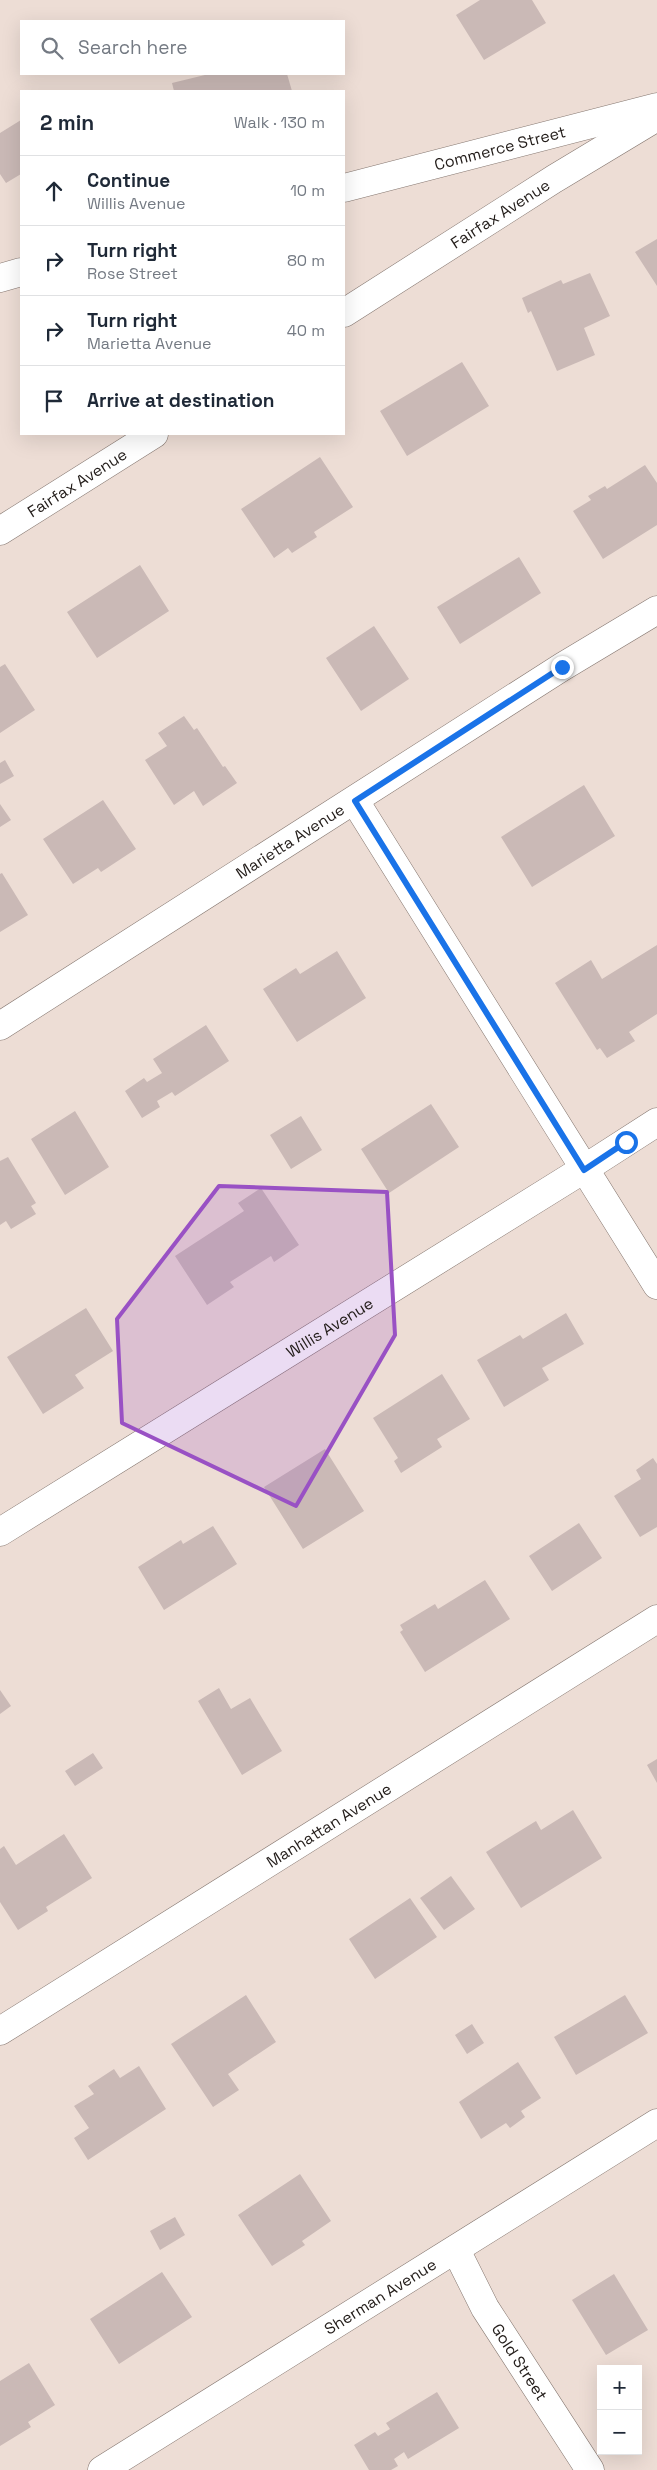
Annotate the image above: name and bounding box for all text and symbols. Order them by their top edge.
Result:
search box [20,20,345,75]
icon: search [38,34,66,62]
text: Search here [78,35,188,60]
text: 2 min [40,109,94,136]
text: Walk · 130 m [234,112,325,133]
street label: Commerce Street [432,121,568,175]
text: Continue [87,168,170,193]
street label: Fairfax Avenue [446,174,554,253]
icon: ahead [40,177,68,205]
text: 10 m [290,180,325,201]
text: Willis Avenue [87,193,186,214]
text: Turn right [87,238,177,263]
icon: right [40,247,68,275]
text: 80 m [287,250,325,271]
text: Rose Street [87,263,178,284]
text: Turn right [87,308,177,333]
icon: right [40,317,68,345]
text: 40 m [287,320,325,341]
text: Marietta Avenue [87,333,212,354]
icon: arrive [40,387,68,415]
text: Arrive at destination [87,388,275,413]
street label: Fairfax Avenue [23,443,131,522]
route end [551,656,574,679]
street label: Marietta Avenue [232,798,348,883]
route start [615,1131,638,1154]
street label: Willis Avenue [282,1292,377,1362]
street label: Manhattan Avenue [262,1778,395,1872]
street label: Sherman Avenue [320,2253,440,2339]
street label: Gold Street [487,2319,553,2404]
map controls [597,2365,642,2455]
button: + [597,2365,642,2410]
button: − [597,2410,642,2455]

